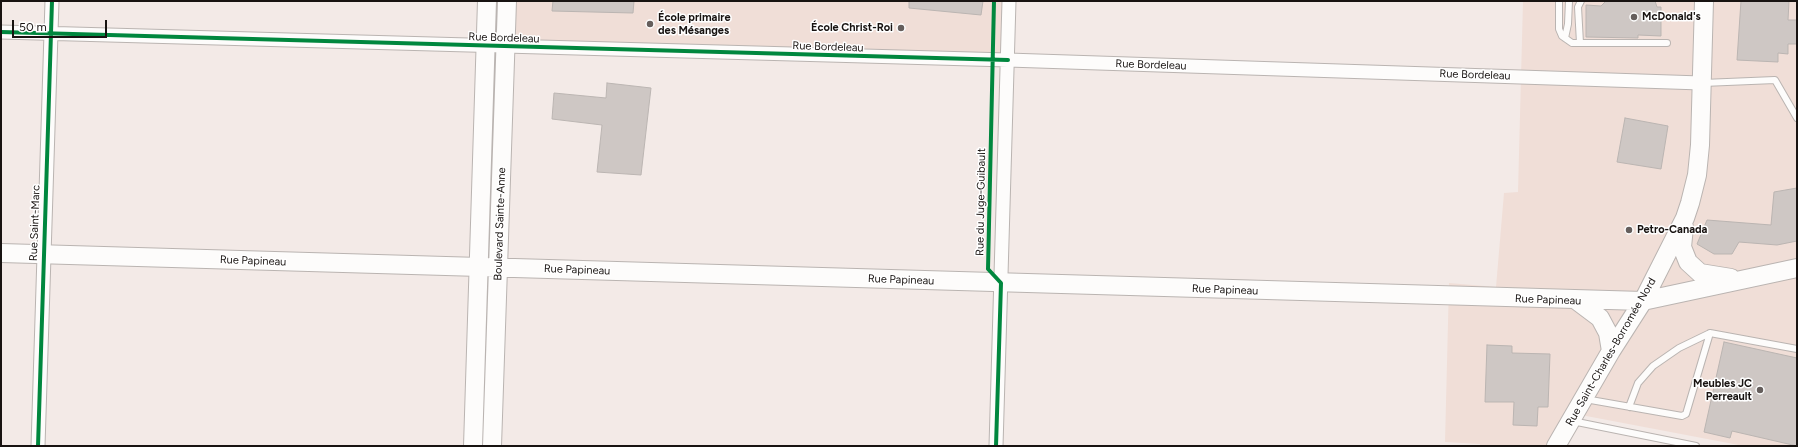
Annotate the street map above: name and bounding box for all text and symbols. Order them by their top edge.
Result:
place label: McDonald's [1642,10,1701,24]
place label: École primaire des Mésanges [658,11,731,37]
scale bar [14,12,109,38]
marker: McDonald's [1629,12,1639,22]
marker: École primaire des Mésanges [645,19,655,29]
text: 50 m [19,20,47,34]
place label: École Christ-Roi [811,21,893,35]
marker: École Christ-Roi [896,23,906,33]
street label: Rue Bordeleau [468,30,540,46]
street label: Rue Bordeleau [792,39,864,55]
street label: Rue Bordeleau [1115,57,1187,73]
street label: Rue Bordeleau [1439,67,1511,83]
street label: Rue du Juge-Guibault [973,148,989,256]
street label: Boulevard Sainte-Anne [491,167,509,281]
street label: Rue Saint-Marc [27,185,43,261]
place label: Petro-Canada [1637,223,1707,237]
marker: Petro-Canada [1624,225,1634,235]
street label: Rue Papineau [220,253,286,269]
street label: Rue Papineau [544,262,610,278]
street label: Rue Papineau [868,272,934,288]
street label: Rue Saint-Charles-Borromée Nord [1563,275,1659,429]
street label: Rue Papineau [1192,282,1258,298]
street label: Rue Papineau [1515,292,1581,308]
place label: Meubles JC Perreault [1693,377,1752,403]
marker: Meubles JC Perreault [1755,385,1765,395]

